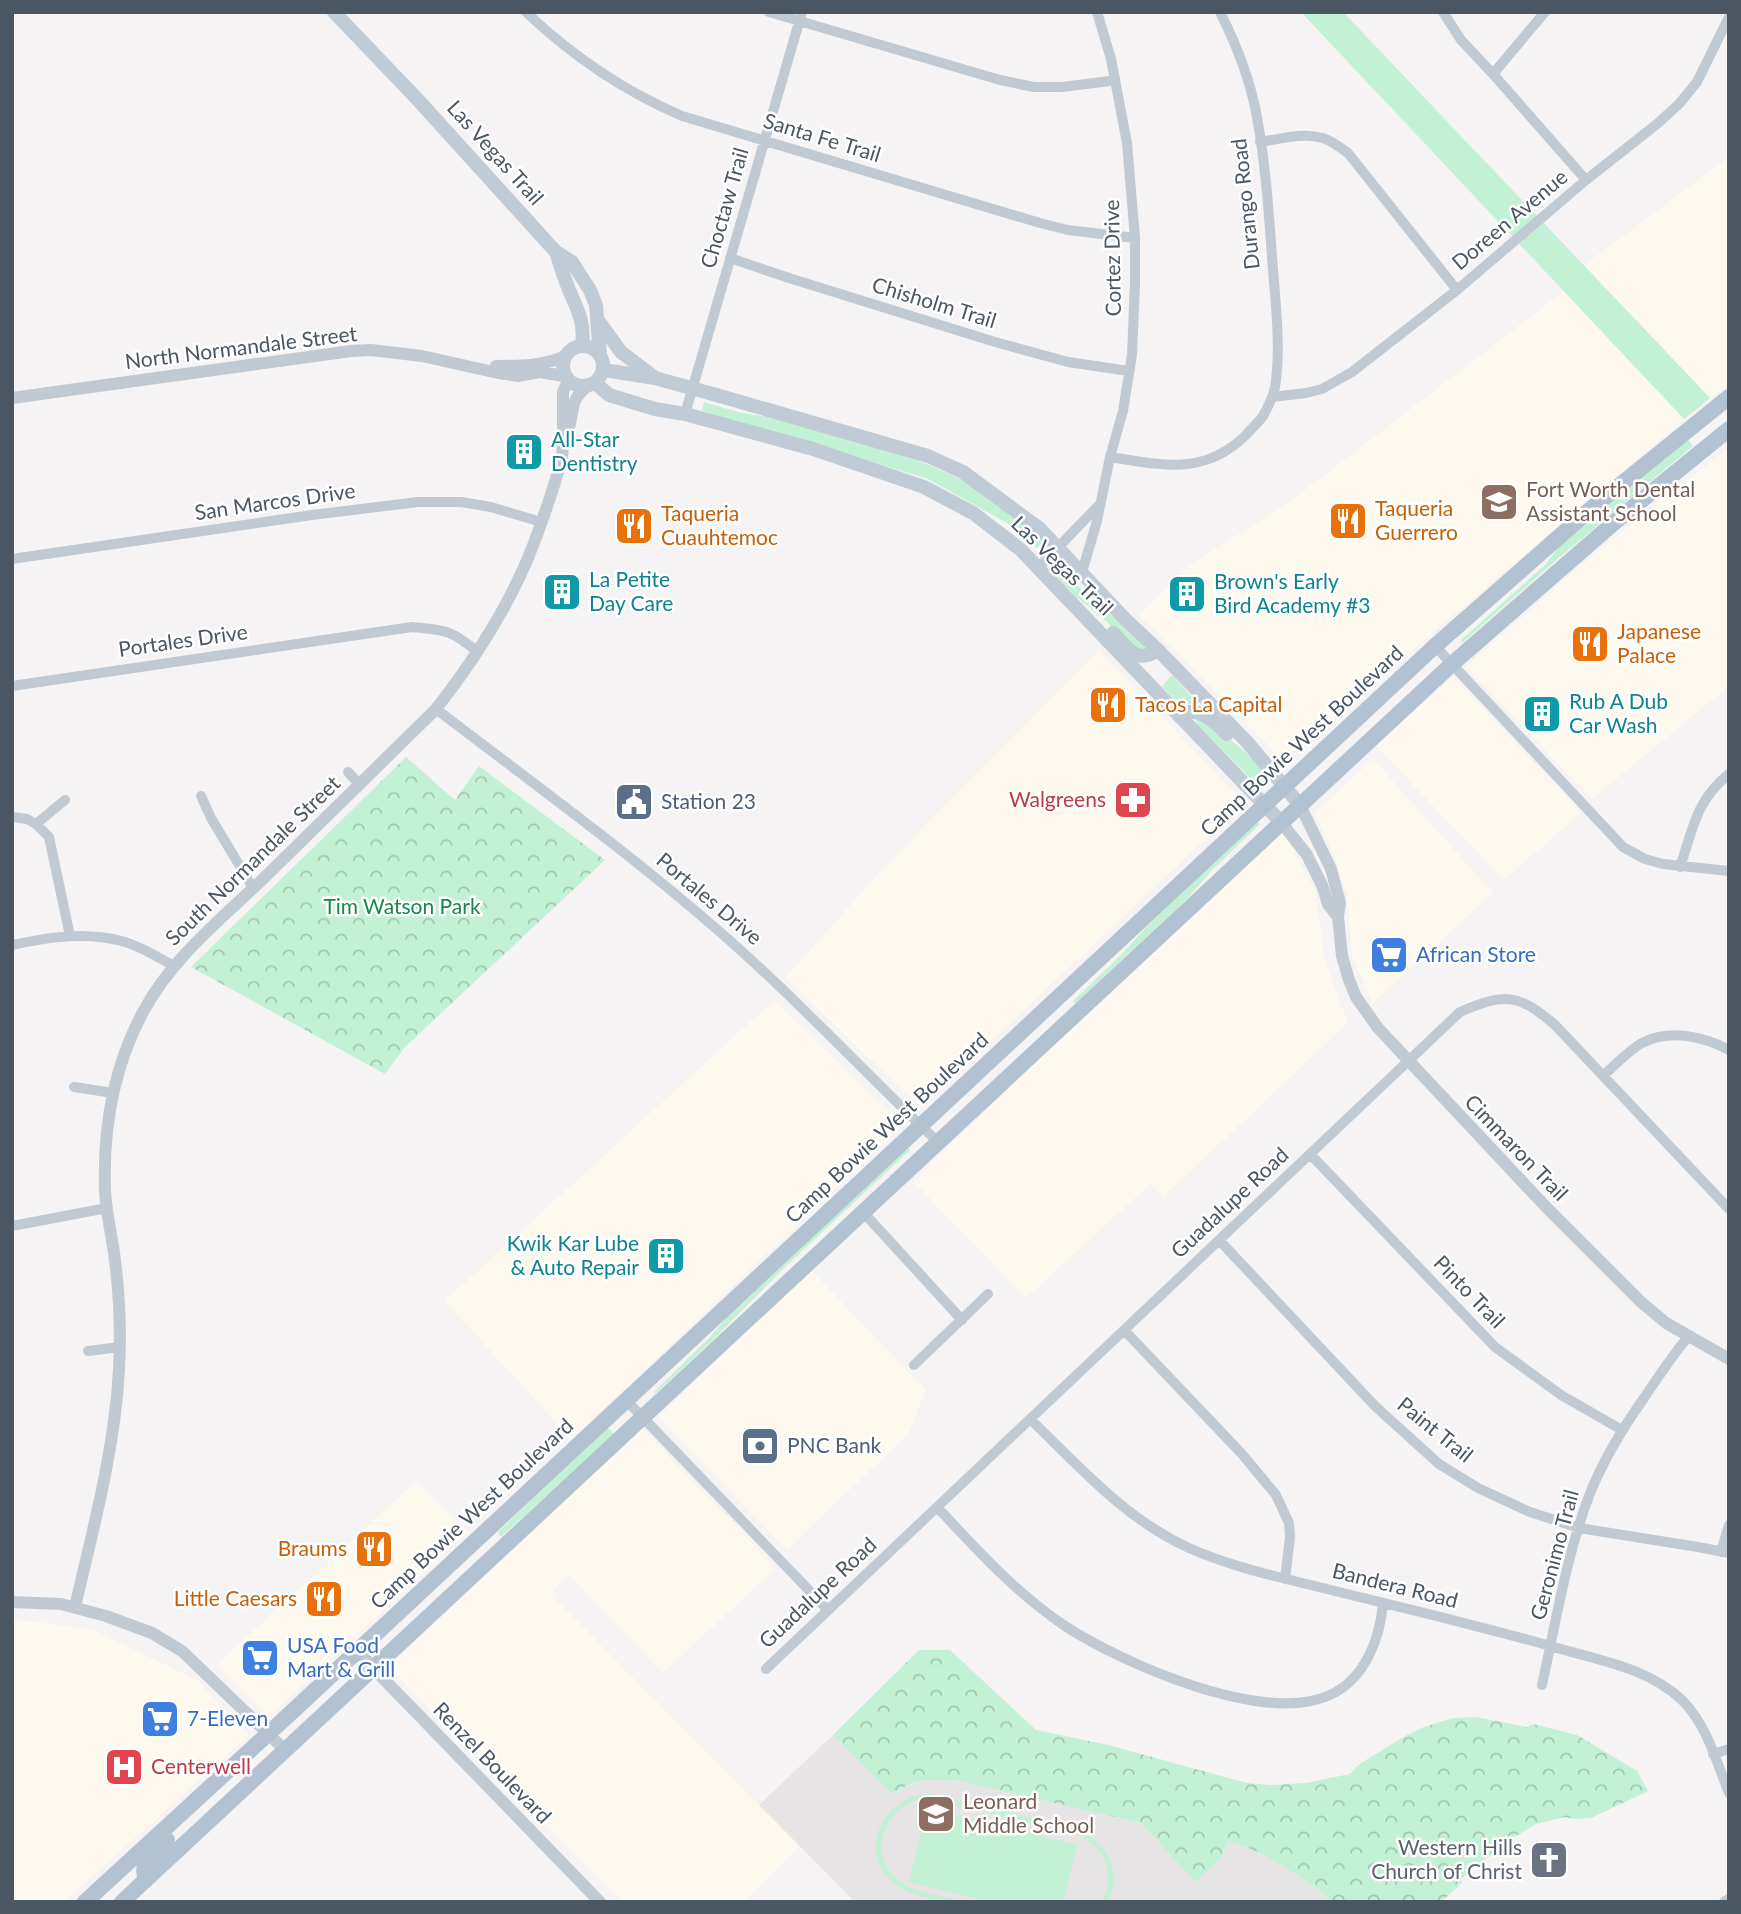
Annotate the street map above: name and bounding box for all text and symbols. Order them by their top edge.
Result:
street label: Las Vegas Trail [443,95,550,209]
street label: Santa Fe Trail [761,107,884,166]
street label: Durango Road [1225,137,1264,271]
street label: Choctaw Trail [694,144,753,271]
street label: Doreen Avenue [1446,163,1572,274]
street label: Cortez Drive [1098,199,1125,317]
street label: Chisholm Trail [869,271,1000,332]
street label: North Normandale Street [123,320,359,373]
place label: All-Star Dentistry [551,426,638,475]
building icon: All-Star Dentistry [503,431,545,473]
place label: Fort Worth Dental Assistant School [1526,476,1695,525]
street label: San Marcos Drive [193,477,357,524]
school or university icon: Fort Worth Dental Assistant School [1478,481,1520,523]
place label: Taqueria Guerrero [1375,495,1458,544]
place label: Taqueria Cuauhtemoc [661,500,778,549]
restaurant icon: Taqueria Guerrero [1327,500,1369,542]
restaurant icon: Taqueria Cuauhtemoc [613,505,655,547]
street label: Las Vegas Trail [1007,510,1119,620]
place label: La Petite Day Care [589,566,673,615]
place label: Brown's Early Bird Academy #3 [1214,568,1370,617]
building icon: La Petite Day Care [541,571,583,613]
building icon: Brown's Early Bird Academy #3 [1166,573,1208,615]
street label: Portales Drive [117,618,249,661]
place label: Japanese Palace [1617,618,1701,667]
restaurant icon: Japanese Palace [1569,623,1611,665]
street label: Camp Bowie West Boulevard [1194,639,1408,841]
restaurant icon: Tacos La Capital [1087,684,1129,726]
place label: Rub A Dub Car Wash [1569,688,1668,737]
place label: Tacos La Capital [1135,691,1282,716]
building icon: Rub A Dub Car Wash [1521,693,1563,735]
street label: South Normandale Street [159,770,345,950]
pharmacy icon: Walgreens [1112,779,1154,821]
public building icon: Station 23 [613,781,655,823]
place label: Walgreens [1009,786,1106,811]
place label: Station 23 [661,788,756,813]
street label: Portales Drive [652,846,768,949]
park label: Tim Watson Park [323,893,481,918]
supermarket icon: African Store [1368,934,1410,976]
place label: African Store [1416,941,1536,966]
street label: Camp Bowie West Boulevard [779,1026,993,1228]
street label: Cimmaron Trail [1460,1089,1574,1205]
street label: Guadalupe Road [1165,1141,1293,1263]
place label: Kwik Kar Lube & Auto Repair [507,1230,639,1279]
building icon: Kwik Kar Lube & Auto Repair [645,1235,687,1277]
street label: Pinto Trail [1429,1249,1511,1332]
street label: Paint Trail [1393,1391,1479,1467]
street label: Camp Bowie West Boulevard [364,1412,578,1614]
bank icon: PNC Bank [739,1425,781,1467]
place label: PNC Bank [787,1432,882,1457]
street label: Geronimo Trail [1524,1487,1583,1623]
restaurant icon: Braums [353,1528,395,1570]
street label: Guadalupe Road [753,1531,881,1653]
place label: Braums [278,1535,347,1560]
street label: Bandera Road [1330,1557,1461,1612]
restaurant icon: Little Caesars [303,1578,345,1620]
place label: Little Caesars [174,1585,297,1610]
place label: USA Food Mart & Grill [287,1632,395,1681]
supermarket icon: USA Food Mart & Grill [239,1637,281,1679]
street label: Renzel Boulevard [429,1696,557,1828]
supermarket icon: 7-Eleven [139,1698,181,1740]
place label: 7-Eleven [187,1705,268,1730]
hospital icon: Centerwell [103,1746,145,1788]
place label: Centerwell [151,1753,251,1778]
place label: Leonard Middle School [963,1788,1094,1837]
school or university icon: Leonard Middle School [915,1793,957,1835]
place label: Western Hills Church of Christ [1371,1834,1522,1883]
church icon: Western Hills Church of Christ [1528,1839,1570,1881]

